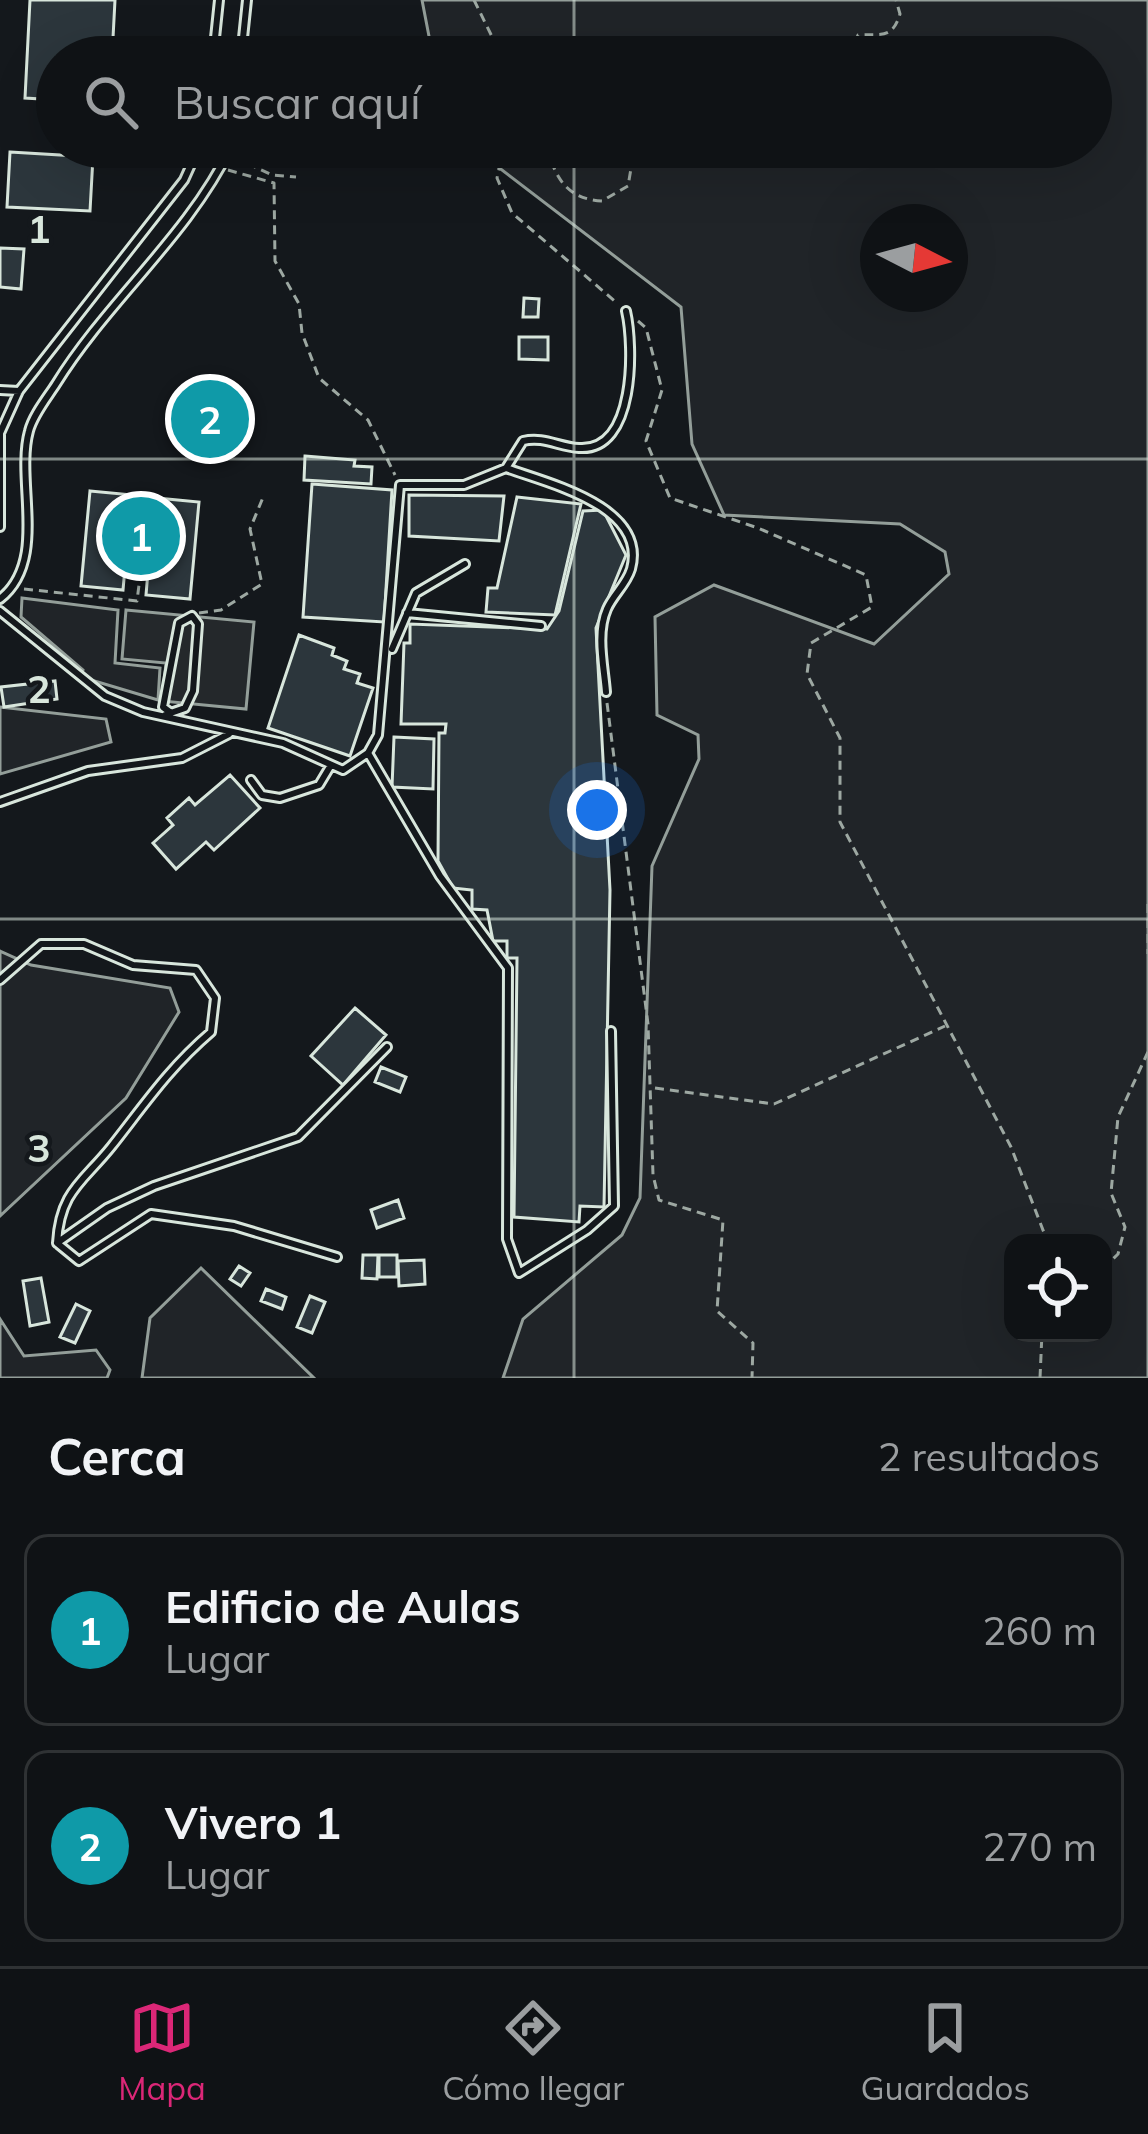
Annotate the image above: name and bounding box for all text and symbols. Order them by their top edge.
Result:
search box [36,36,1112,168]
icon: search [78,69,144,135]
text: Buscar aquí [174,74,421,130]
text: 1 [27,204,51,253]
north arrow [860,204,968,312]
pin: 2 [171,374,249,464]
pin: 1 [102,491,180,581]
text: 2 [27,664,51,713]
your location [567,780,627,840]
text: 3 [27,1123,51,1172]
map controls [1004,1234,1112,1342]
button: locate [1004,1234,1112,1342]
text: Cerca [48,1424,186,1488]
text: 2 resultados [878,1432,1100,1481]
text: Edificio de Aulas [165,1578,521,1634]
text: 1 [78,1606,102,1655]
text: 260 m [982,1606,1097,1655]
text: Lugar [165,1634,269,1683]
text: Vivero 1 [165,1794,341,1850]
text: 2 [78,1822,102,1871]
text: 270 m [982,1822,1097,1871]
text: Lugar [165,1850,269,1899]
tab: Mapa [118,1995,206,2108]
tab: Cómo llegar [442,1995,624,2108]
tab: Guardados [860,1995,1030,2108]

